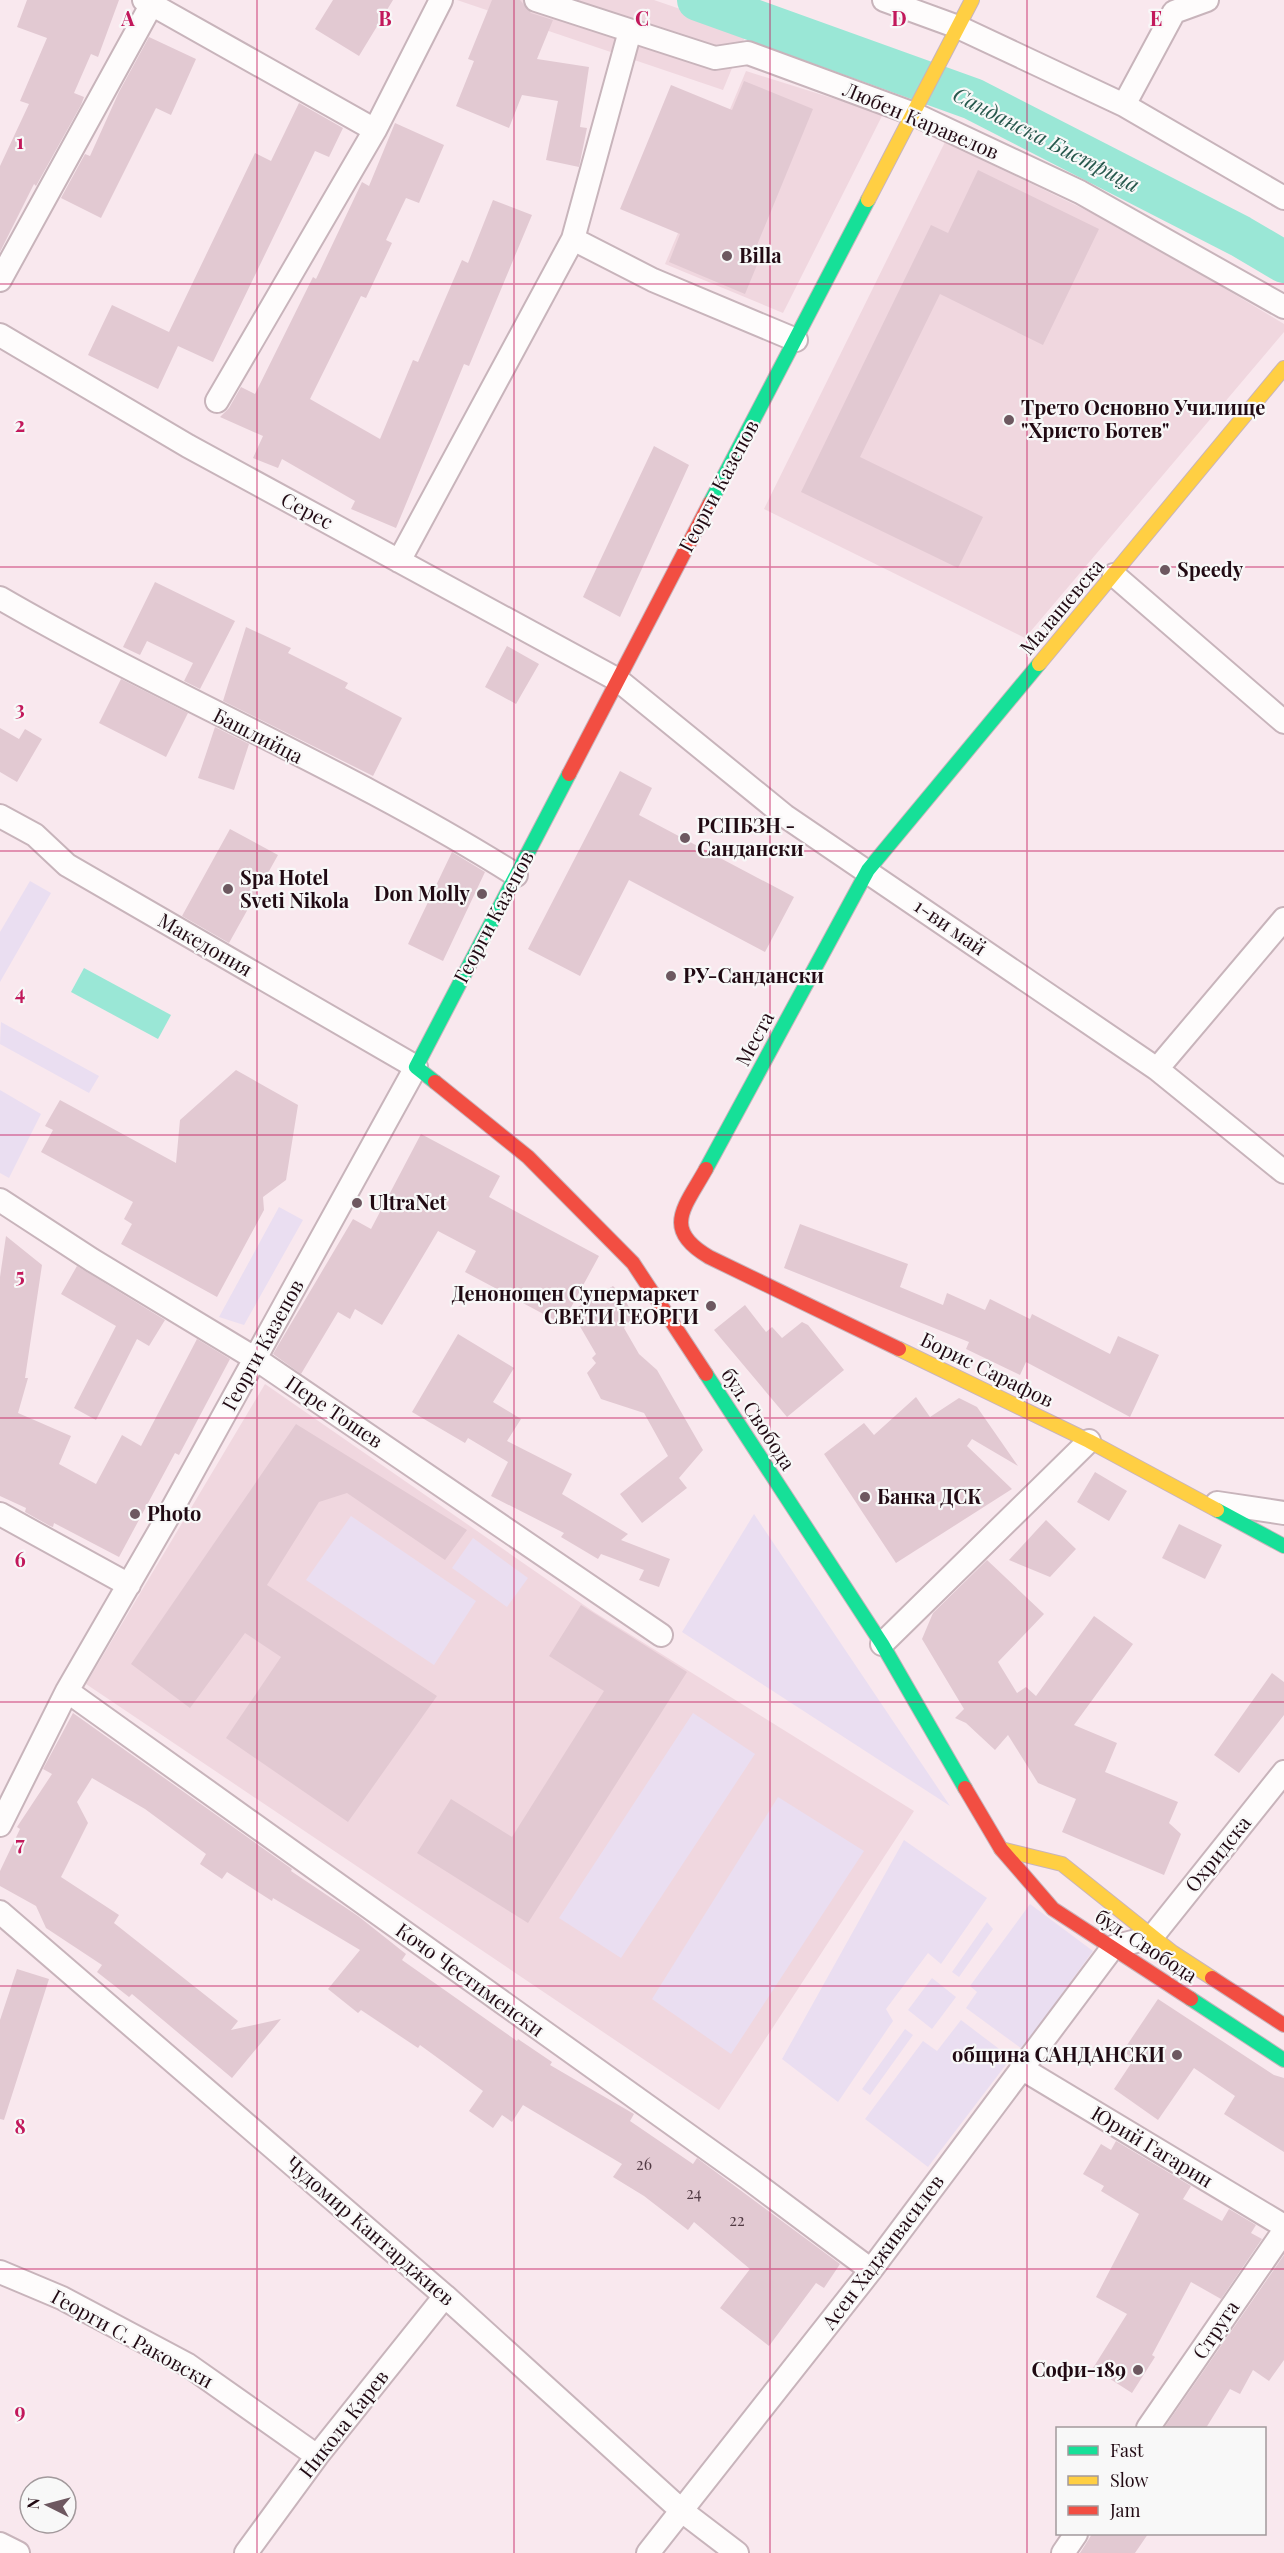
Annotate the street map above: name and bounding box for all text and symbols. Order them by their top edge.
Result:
text: A [120,4,135,31]
text: B [378,4,392,31]
text: C [635,4,649,31]
text: D [891,4,907,31]
text: E [1150,4,1162,31]
street label: Любен Каравелов [839,74,1004,165]
water label: Санданска Бистрица [949,79,1145,197]
text: 1 [16,127,24,154]
place label: Billa [739,241,782,268]
marker: Billa [720,249,734,263]
place label: Трето Основно Училище "Христо Ботев" [1021,393,1265,443]
text: 2 [15,410,25,437]
marker: Трето Основно Училище "Христо Ботев" [1002,413,1016,427]
street label: Георги Казепов [671,414,764,556]
street label: Серес [277,485,339,535]
street label: Малашевска [1013,552,1109,660]
place label: Speedy [1177,555,1244,582]
marker: Speedy [1158,563,1172,577]
text: 3 [15,694,25,721]
street label: Башлийца [209,701,308,769]
place label: РСПБЗН - Сандански [697,811,804,861]
marker: РСПБЗН - Сандански [678,831,692,845]
street label: Георги Казепов [446,845,539,987]
place label: Spa Hotel Sveti Nikola [240,863,350,913]
place label: Don Molly [374,879,471,906]
marker: Spa Hotel Sveti Nikola [221,882,235,896]
marker: Don Molly [475,887,489,901]
street label: 1-ви май [909,891,992,960]
street label: Македония [154,906,258,982]
place label: РУ-Сандански [683,961,824,988]
marker: РУ-Сандански [664,969,678,983]
text: 4 [15,978,25,1005]
street label: Места [728,1006,779,1070]
place label: UltraNet [369,1188,448,1215]
marker: UltraNet [350,1196,364,1210]
text: 5 [15,1261,25,1288]
street label: Георги Казепов [214,1274,309,1415]
place label: Денонощен Супермаркет СВЕТИ ГЕОРГИ [452,1279,699,1329]
marker: Денонощен Супермаркет СВЕТИ ГЕОРГИ [704,1299,718,1313]
street label: Борис Сарафов [917,1325,1059,1413]
street label: бул. Свобода [716,1362,802,1475]
street label: Пере Тошев [281,1368,389,1453]
place label: Банка ДСК [877,1482,982,1509]
marker: Банка ДСК [858,1490,872,1504]
place label: Photo [147,1499,201,1526]
marker: Photo [128,1507,142,1521]
text: 6 [14,1545,26,1572]
street label: Охридска [1178,1809,1256,1897]
text: 7 [15,1829,25,1856]
street label: бул. Свобода [1090,1902,1203,1988]
street label: Кочо Честименски [391,1916,551,2042]
place label: община САНДАНСКИ [952,2040,1165,2067]
marker: община САНДАНСКИ [1170,2048,1184,2062]
street label: Юрий Гагарин [1087,2099,1219,2193]
text: 8 [14,2112,26,2139]
street label: Чудомир Кантарджиев [281,2149,461,2311]
house number: 26 [636,2153,652,2174]
street label: Асен Хадживасилев [814,2168,949,2335]
house number: 24 [686,2182,702,2203]
house number: 22 [729,2209,745,2230]
street label: Георги С. Раковски [47,2282,219,2393]
street label: Струга [1185,2294,1244,2364]
place label: Софи-189 [1031,2355,1126,2382]
street label: Никола Карев [292,2363,394,2483]
marker: Софи-189 [1131,2363,1145,2377]
text: 9 [14,2396,26,2423]
legend [1056,2427,1266,2535]
text: Fast [1110,2438,1144,2462]
text: Slow [1110,2468,1148,2492]
north arrow [18,2475,78,2535]
text: N [22,2496,44,2510]
text: Jam [1109,2498,1140,2522]

